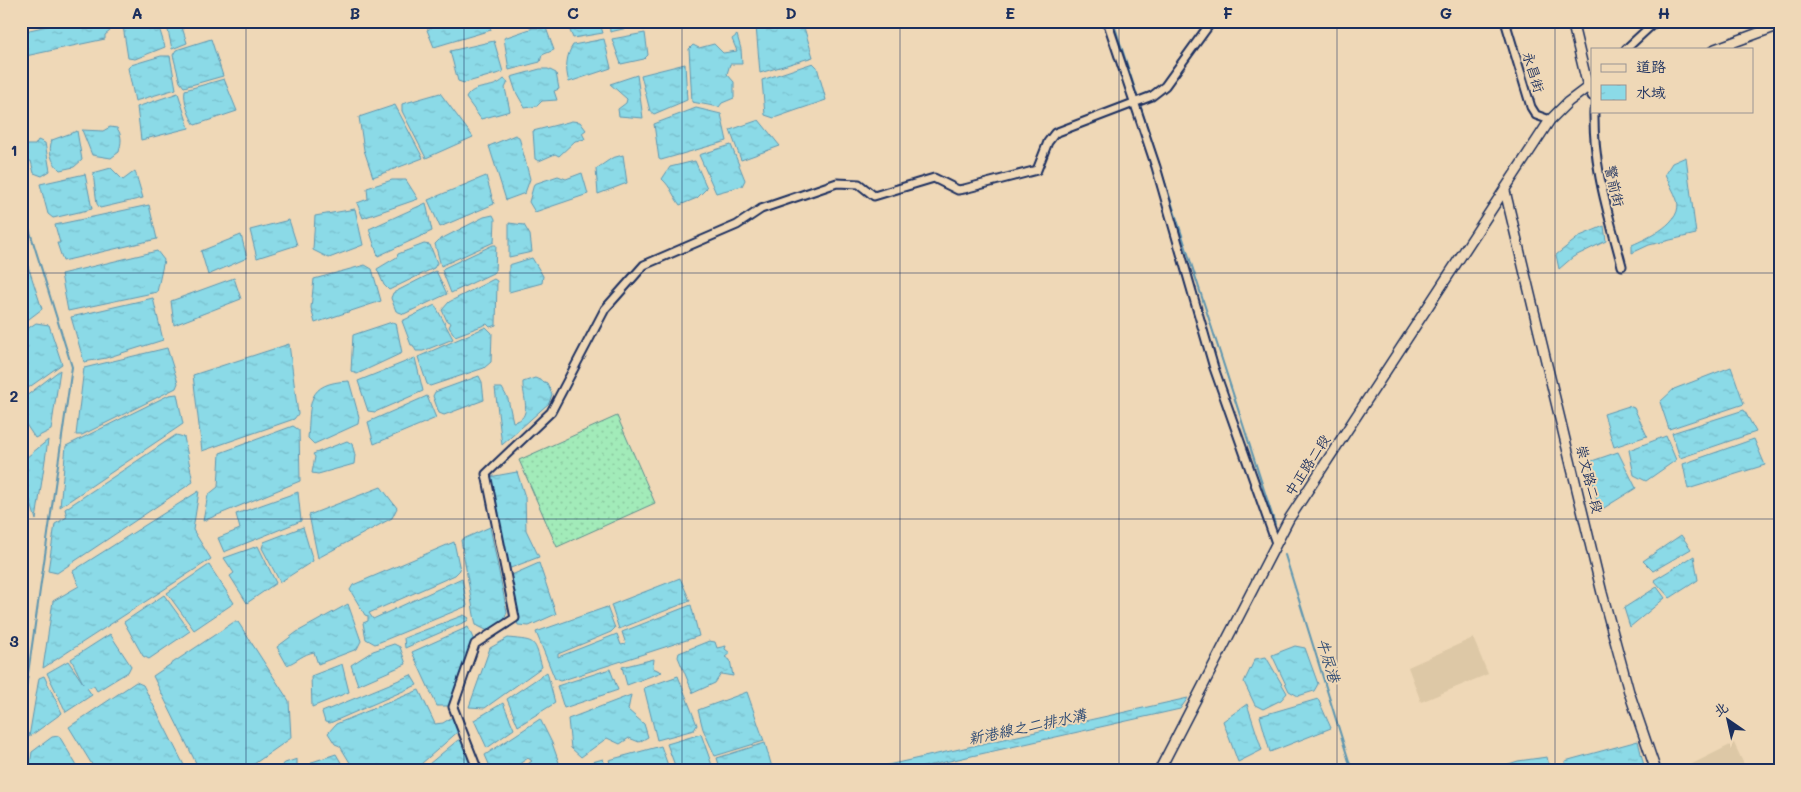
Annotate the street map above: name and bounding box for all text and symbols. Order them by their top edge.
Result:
text: A [131,2,143,23]
text: B [350,2,360,23]
text: C [567,2,579,23]
text: D [785,2,797,23]
text: E [1005,2,1015,23]
text: F [1223,2,1233,23]
text: G [1440,2,1452,23]
text: H [1658,2,1670,23]
legend [1591,48,1754,112]
street label: 永昌街 [1519,49,1549,95]
text: 道路 [1636,56,1666,76]
text: 水域 [1636,82,1666,102]
text: 1 [10,139,18,160]
street label: 警前街 [1601,163,1629,209]
text: 2 [10,385,19,406]
street label: 中正路二段 [1280,430,1334,500]
street label: 崇文路二段 [1572,443,1608,515]
text: 3 [9,630,19,651]
water label: 牛尿港 [1313,636,1346,686]
north arrow [1704,694,1754,744]
text: 北 [1709,697,1732,721]
water label: 新港線之二排水溝 [966,703,1090,748]

